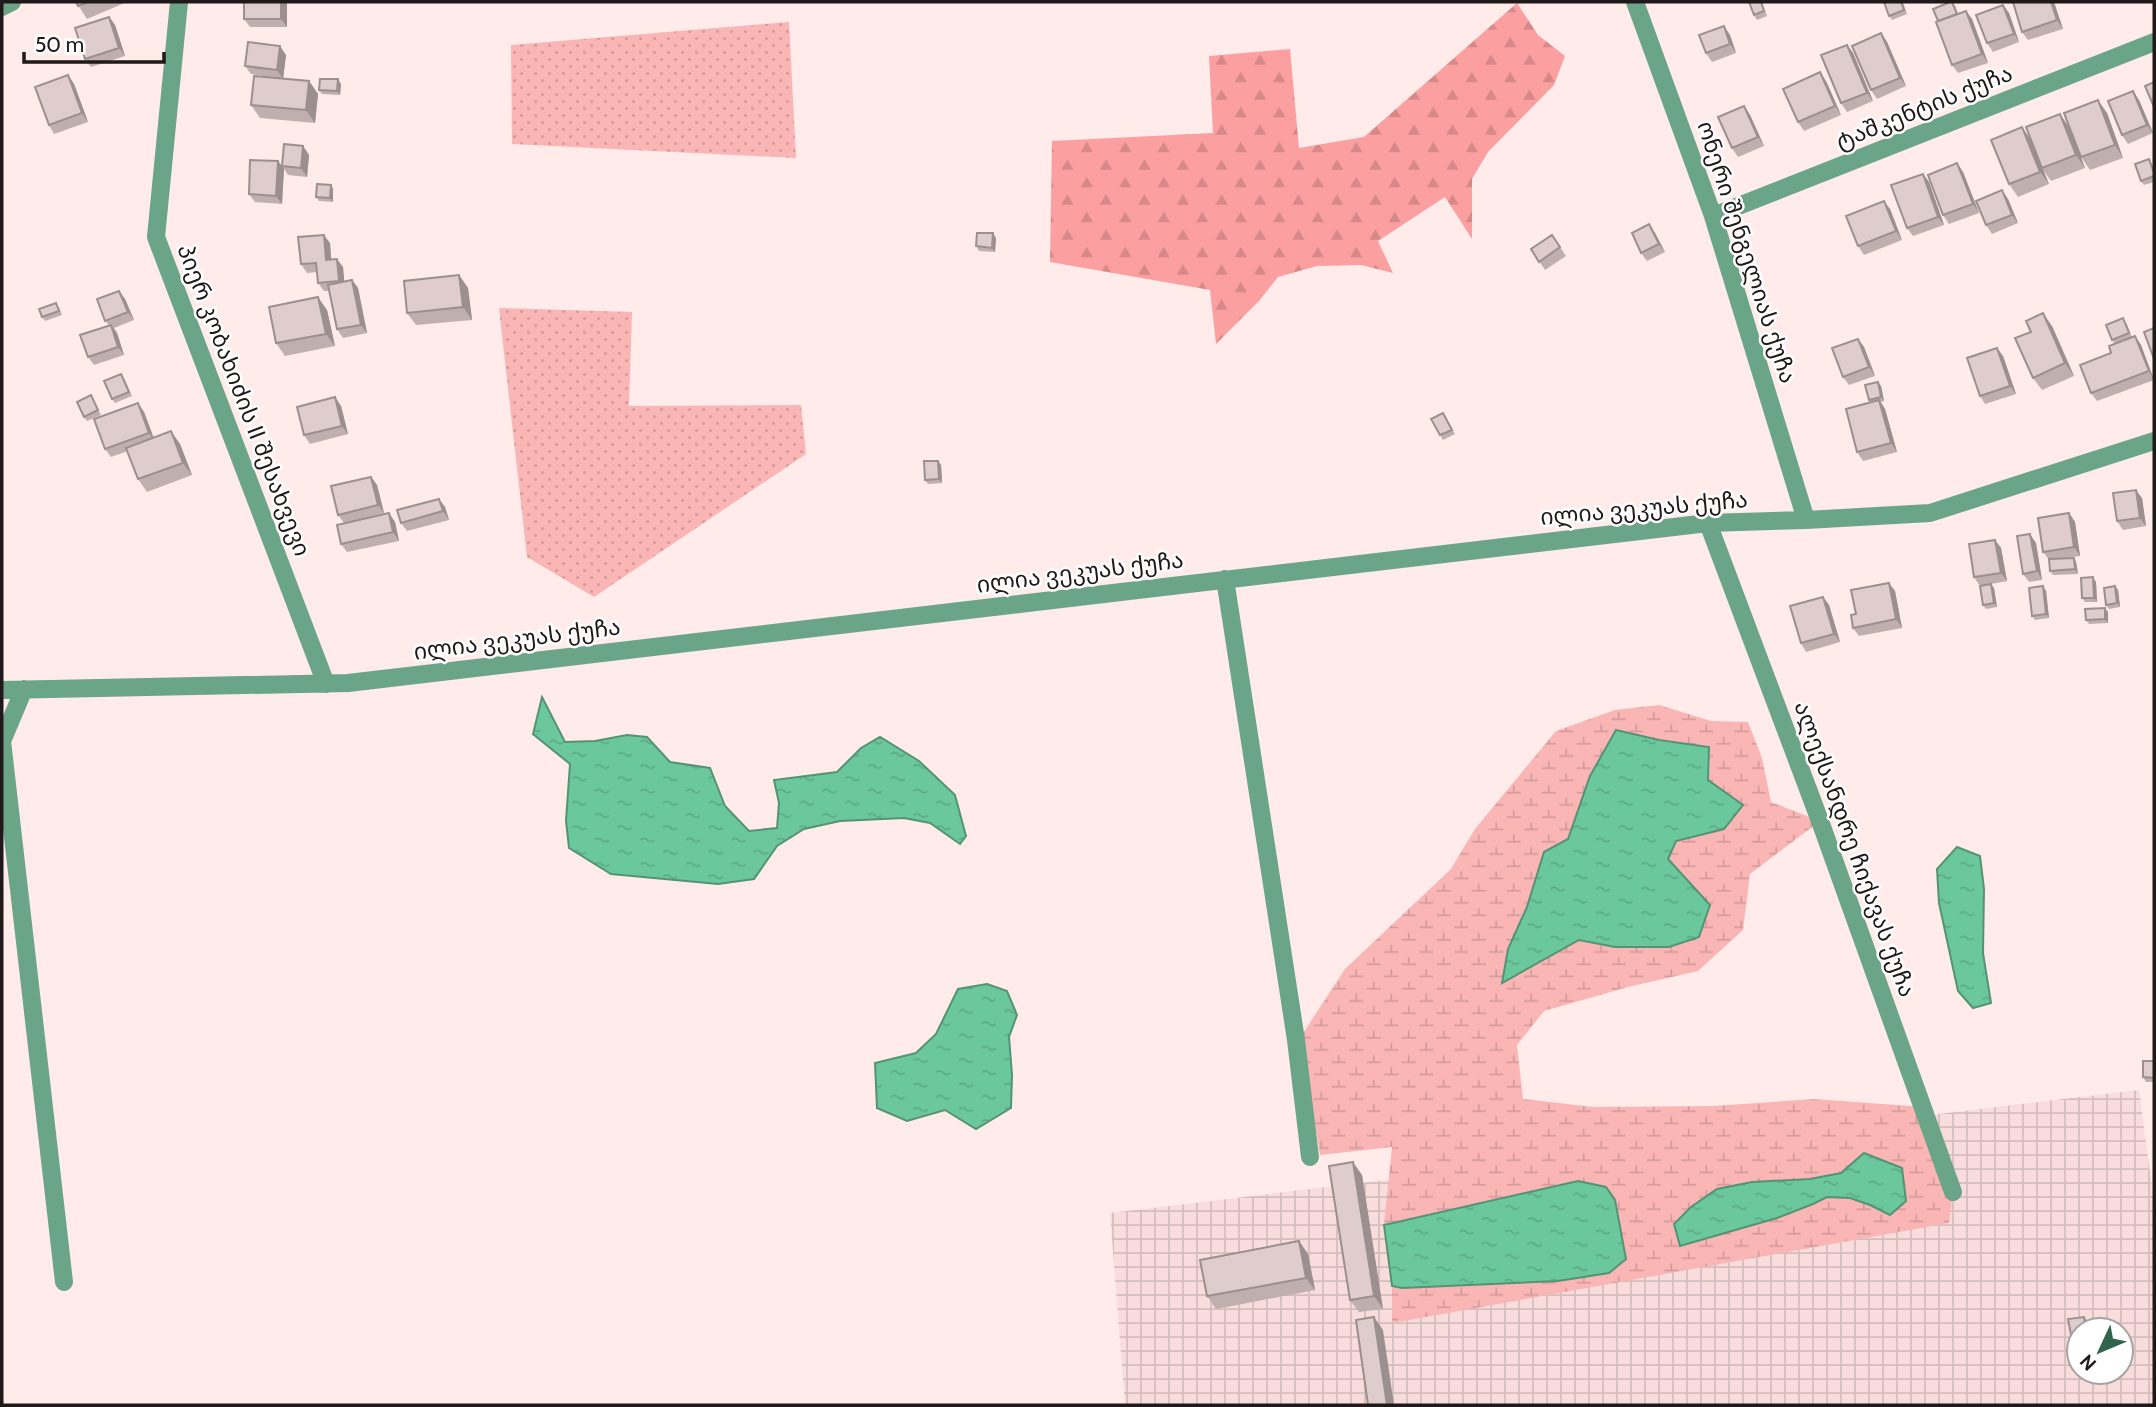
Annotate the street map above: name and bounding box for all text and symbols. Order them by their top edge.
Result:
scale bar [24,21,164,65]
text: 50 m [35,32,84,57]
street label: ტაშკენტის ქუჩა [1832,59,2016,155]
street label: ონერი შენგელიას ქუჩა [1691,117,1803,387]
street label: პიერ კობახიძის II შესახვევი [171,240,317,560]
street label: ილია ვეკუას ქუჩა [1539,485,1749,531]
street label: ილია ვეკუას ქუჩა [975,545,1185,599]
street label: ილია ვეკუას ქუჩა [412,612,622,666]
street label: ალექსანდრე ჩიქავას ქუჩა [1788,697,1922,1001]
north arrow [2065,1316,2135,1386]
text: N [2075,1350,2101,1375]

